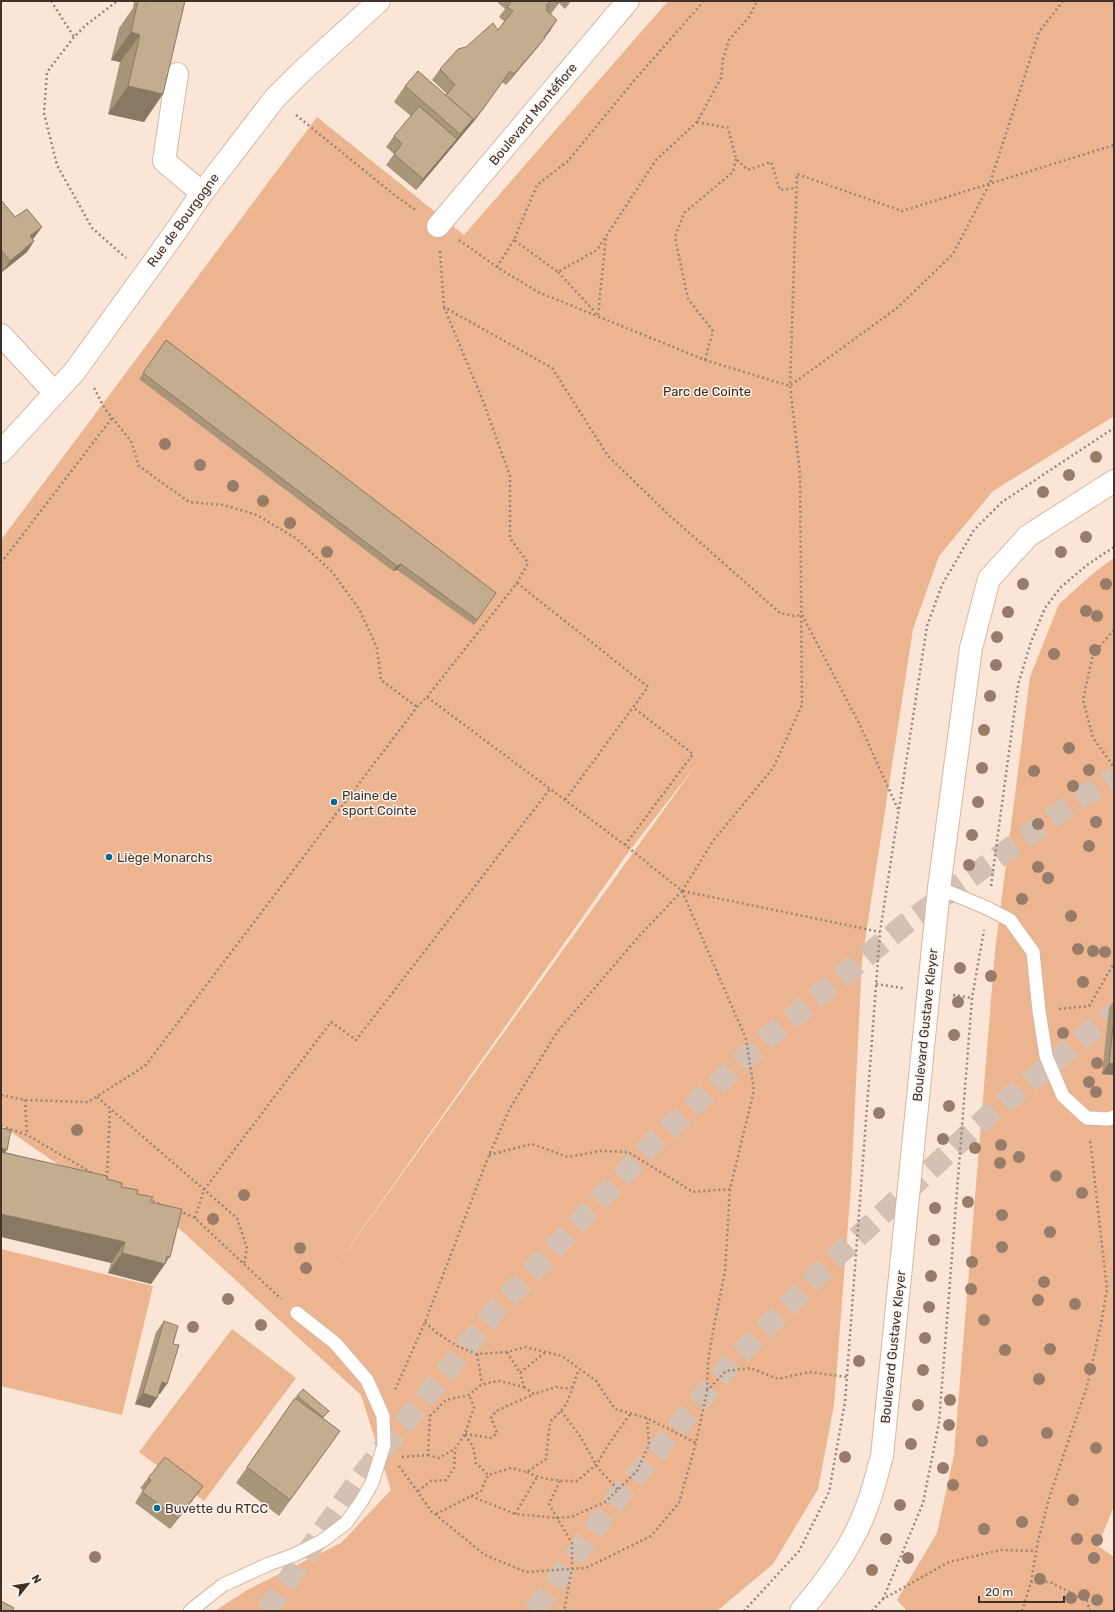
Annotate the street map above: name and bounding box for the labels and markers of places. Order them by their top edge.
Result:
place label: Plaine de sport Cointe [342,788,416,818]
marker: Plaine de sport Cointe [329,797,339,807]
place label: Liège Monarchs [117,850,213,866]
marker: Liège Monarchs [104,852,114,862]
place label: Buvette du RTCC [165,1501,268,1516]
marker: Buvette du RTCC [152,1503,162,1513]

